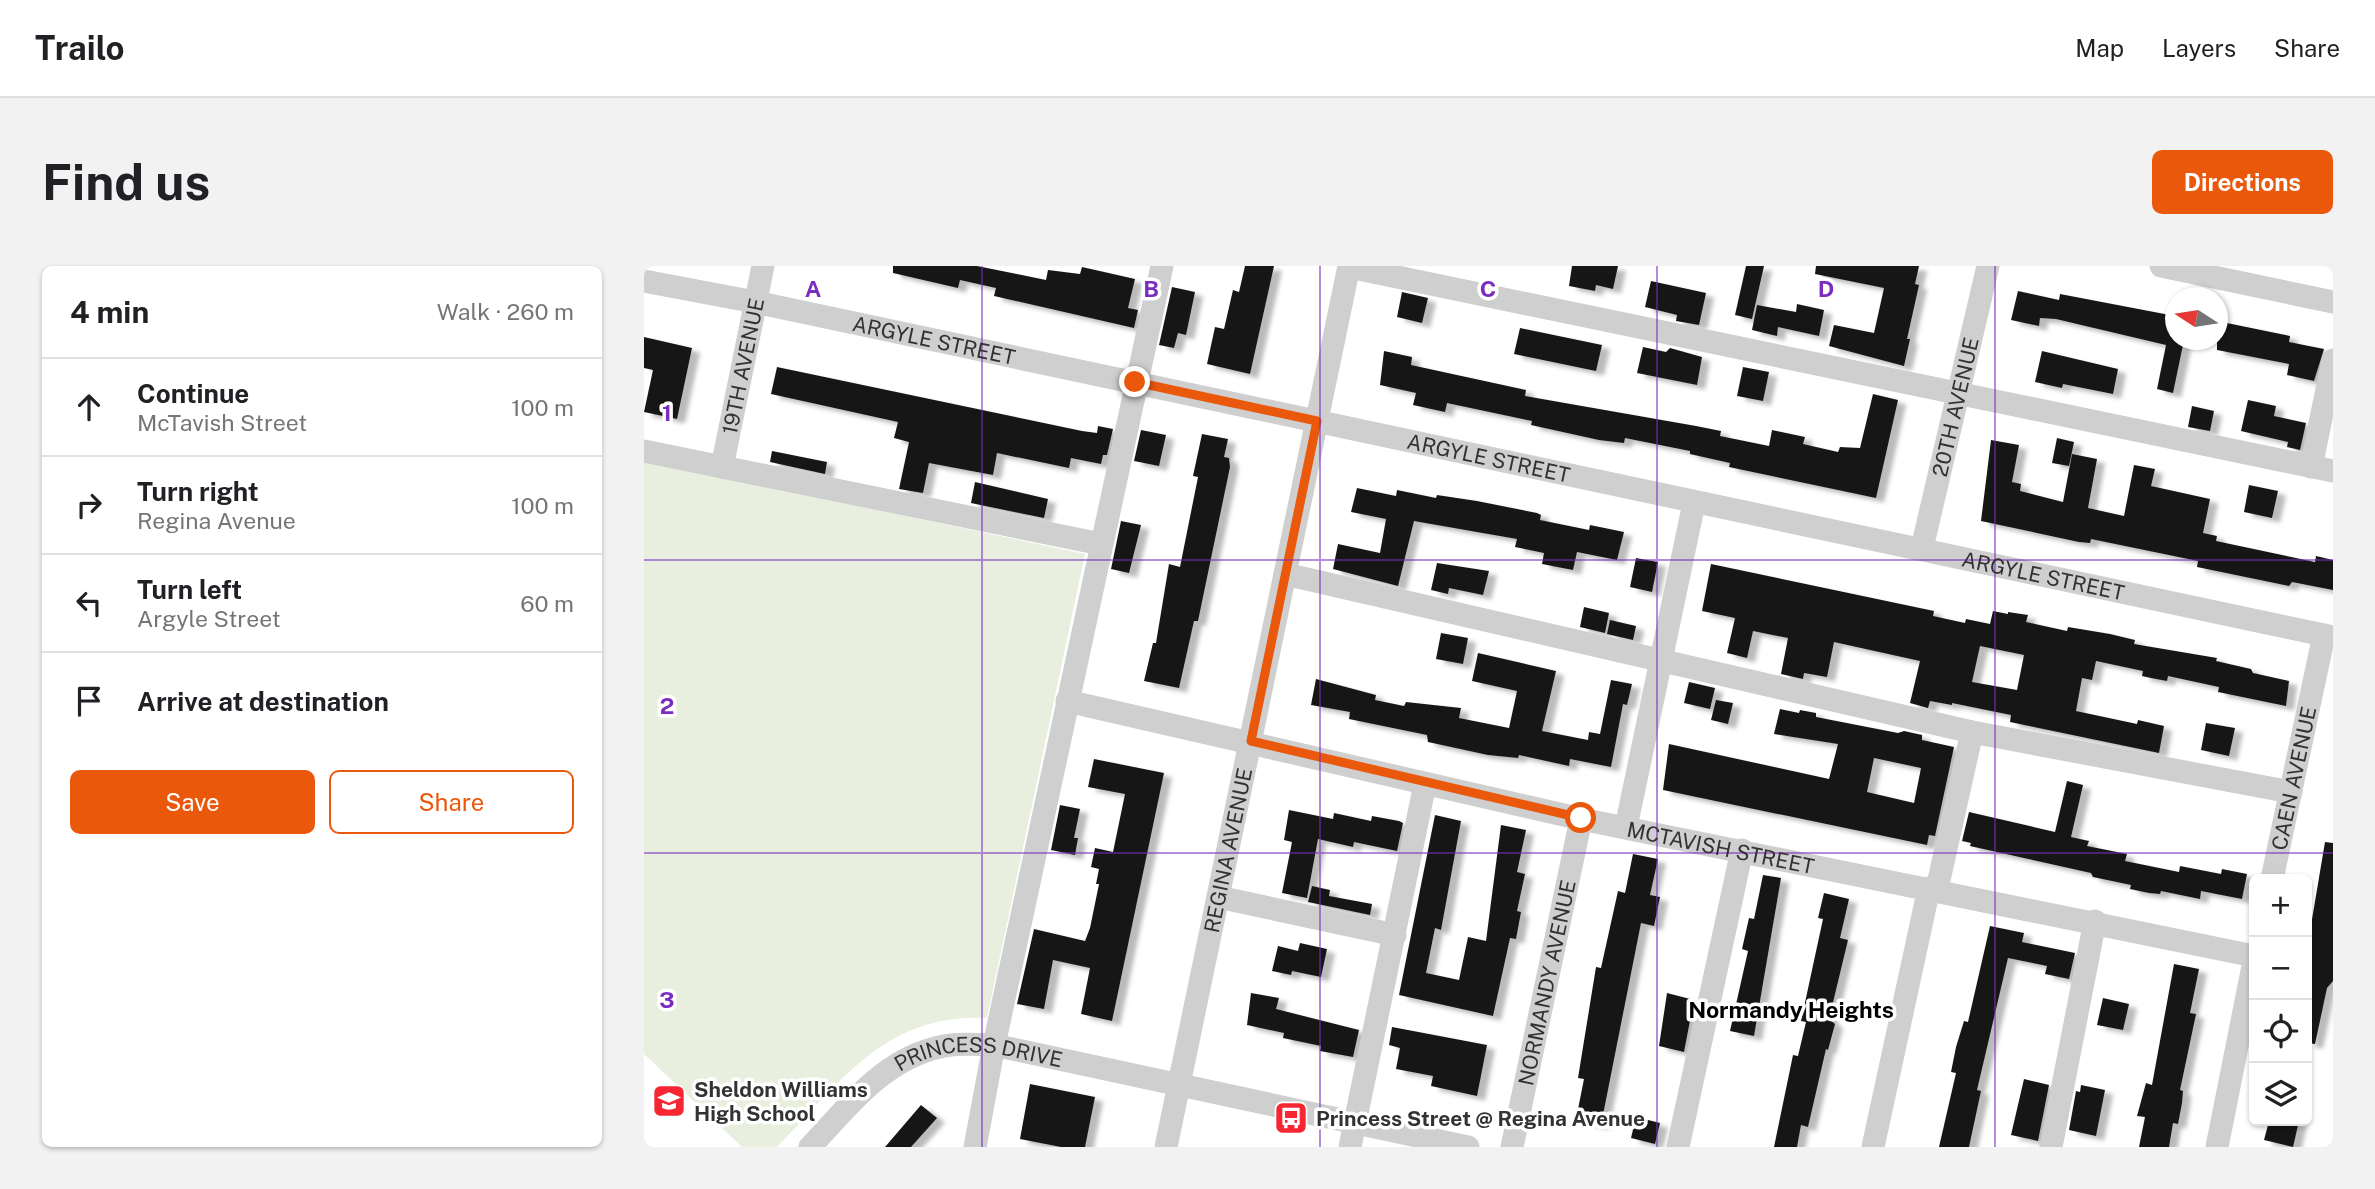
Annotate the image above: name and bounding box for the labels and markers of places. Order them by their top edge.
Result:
place label: Sheldon Williams High School [694,1077,868,1126]
school or university icon: Sheldon Williams High School [650,1082,688,1120]
bus stop icon: Princess Street @ Regina Avenue [1272,1099,1310,1137]
place label: Princess Street @ Regina Avenue [1316,1106,1645,1131]

